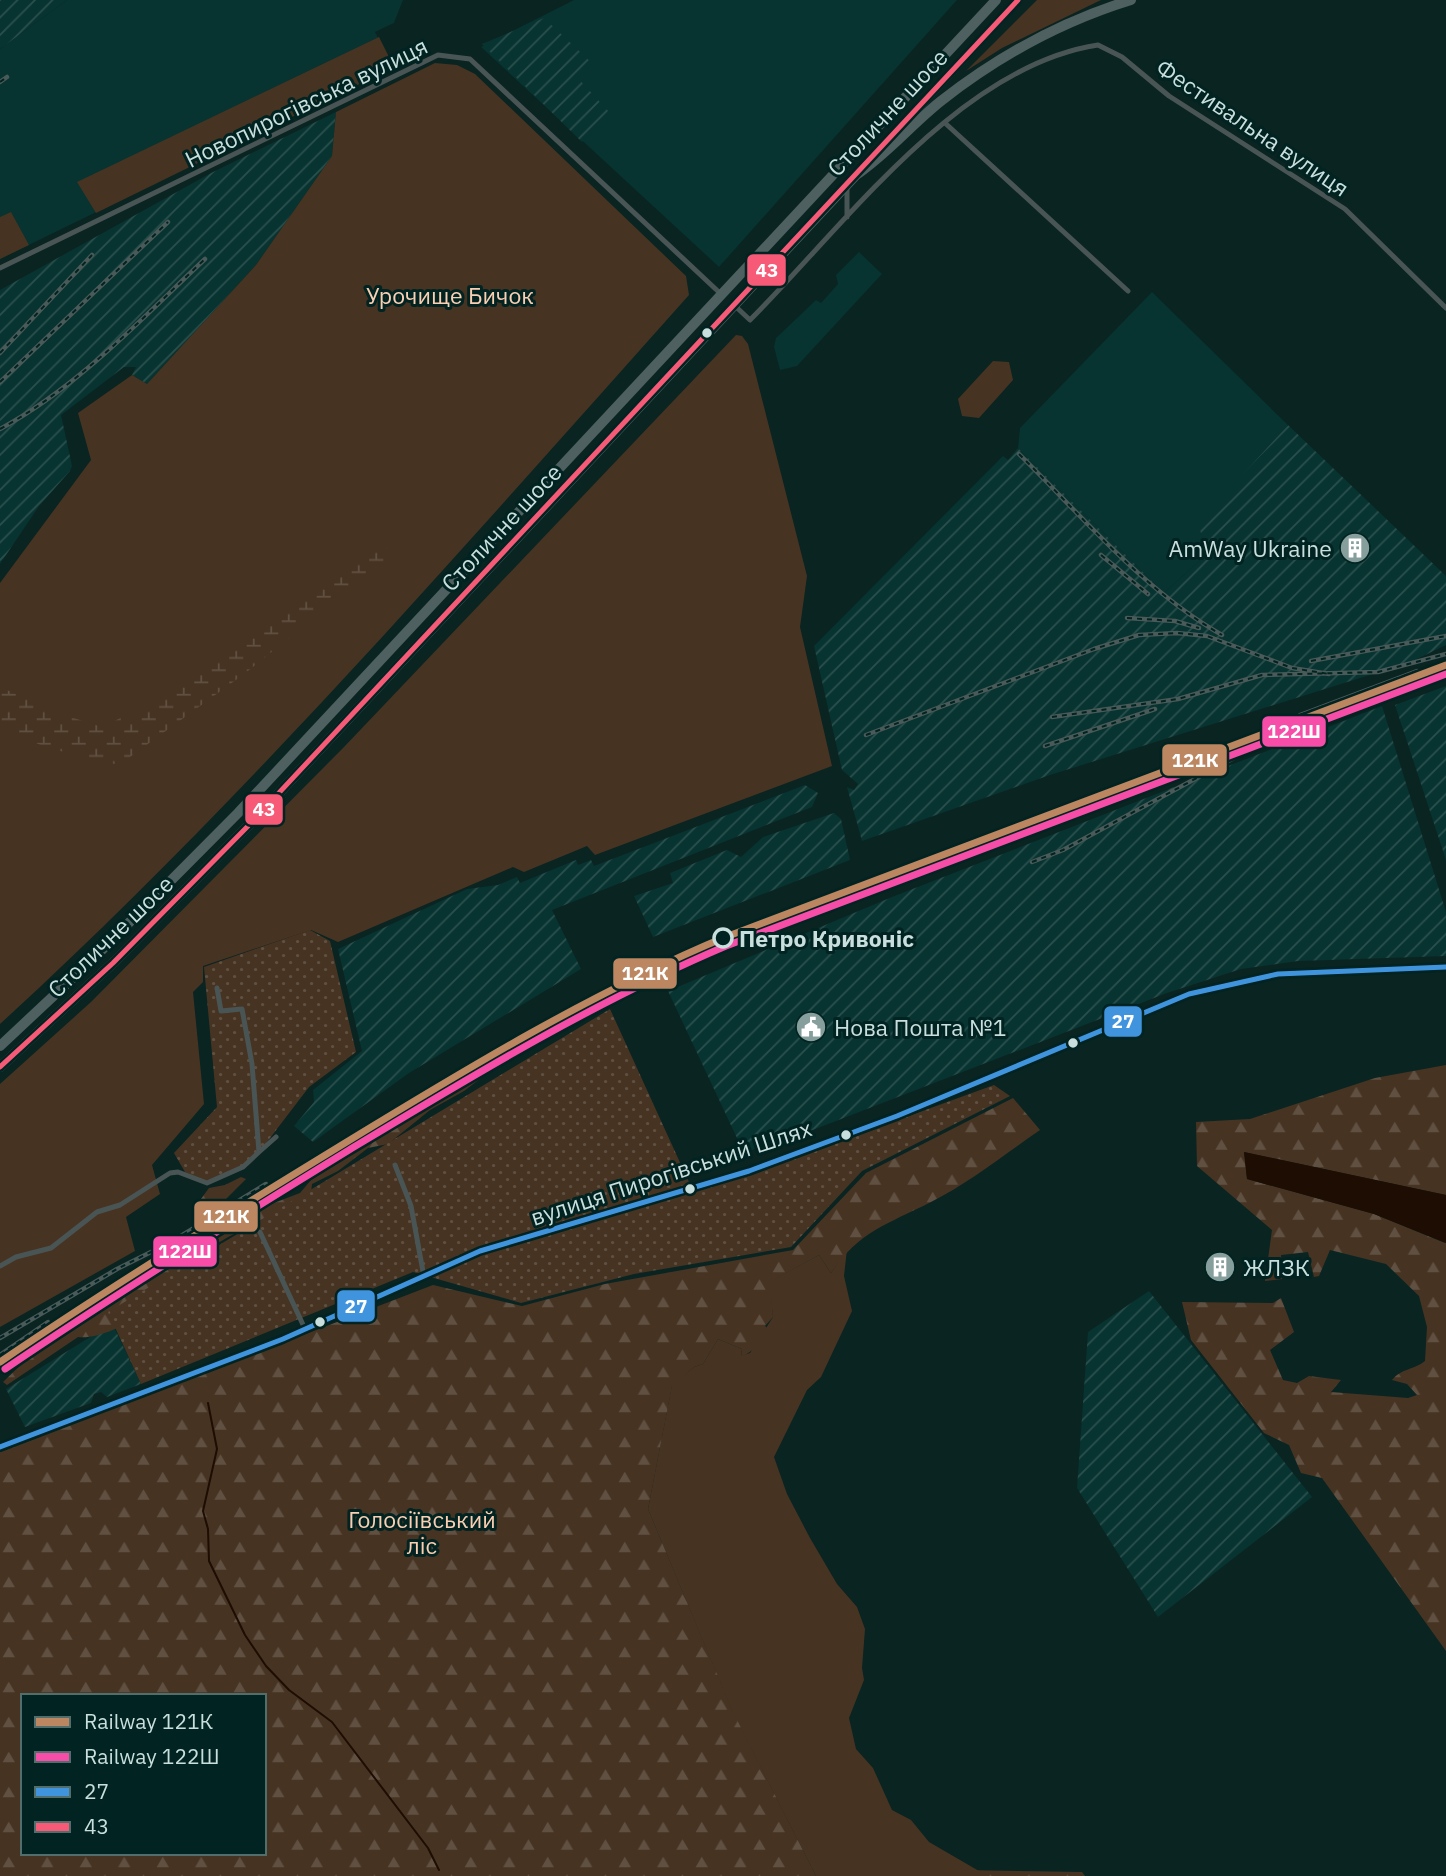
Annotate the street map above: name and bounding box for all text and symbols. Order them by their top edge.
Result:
street label: Новопирогівська вулиця [180,30,432,174]
street label: Столичне шосе [820,42,954,182]
street label: Фестивальна вулиця [1151,51,1355,203]
line badge: 43 [746,253,787,287]
text: 43 [756,258,778,282]
park label: Урочище Бичок [366,280,534,310]
unlabelled marker [700,326,714,340]
street label: Столичне шосе [434,457,568,597]
building icon: AmWay Ukraine [1338,531,1372,565]
place label: AmWay Ukraine [1169,533,1332,563]
line badge: 122Ш [1261,715,1327,748]
text: 122Ш [1267,719,1321,743]
line badge: 121К [1161,743,1228,777]
text: 121К [1171,748,1219,772]
line badge: 43 [244,793,284,826]
text: 43 [253,797,275,821]
street label: Столичне шосе [41,868,179,1004]
place label: Петро Кривоніс [739,923,914,953]
marker: Петро Кривоніс [713,928,733,948]
line badge: 121К [612,957,678,990]
text: 121К [621,961,669,985]
line badge: 27 [1103,1005,1143,1038]
text: 27 [1112,1009,1134,1033]
public building icon: Нова Пошта №1 [794,1010,828,1044]
place label: Нова Пошта №1 [834,1012,1006,1042]
unlabelled marker [1066,1036,1080,1050]
street label: вулиця Пирогівський Шлях [527,1112,816,1232]
unlabelled marker [839,1128,853,1142]
unlabelled marker [683,1182,697,1196]
line badge: 121К [193,1200,259,1233]
text: 121К [202,1204,250,1228]
line badge: 122Ш [152,1235,218,1268]
text: 122Ш [158,1239,212,1263]
building icon: ЖЛЗК [1203,1250,1237,1284]
place label: ЖЛЗК [1243,1252,1310,1282]
line badge: 27 [336,1289,376,1323]
text: 27 [345,1294,367,1318]
unlabelled marker [313,1315,327,1329]
park label: Голосіївський ліс [348,1504,496,1560]
legend [21,1694,266,1855]
text: Railway 121К [84,1707,214,1735]
text: Railway 122Ш [84,1742,220,1770]
text: 27 [84,1777,109,1805]
text: 43 [84,1812,109,1840]

